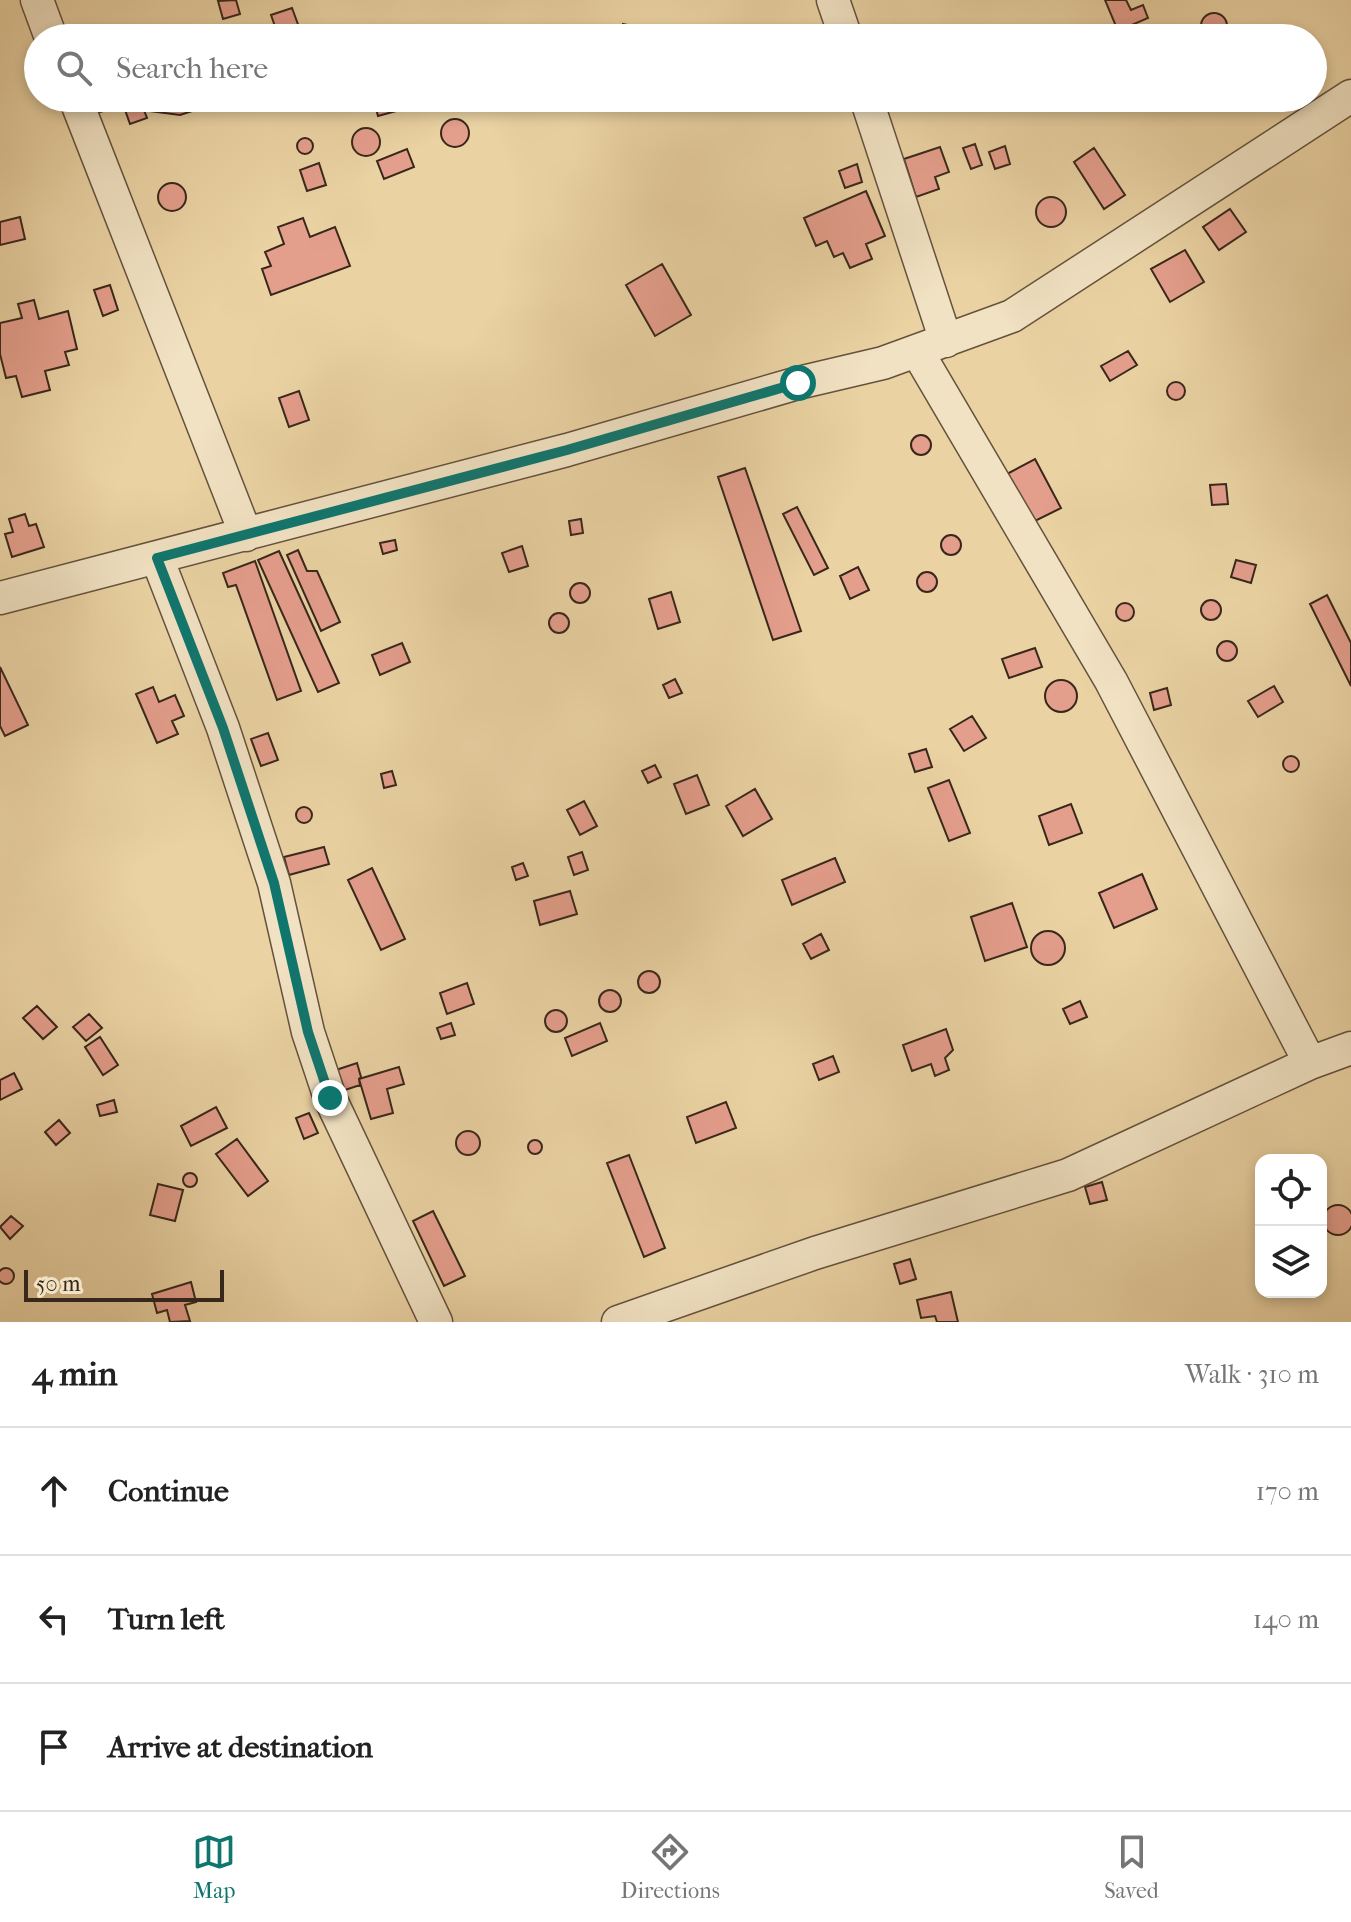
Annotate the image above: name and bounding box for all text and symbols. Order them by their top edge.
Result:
search box [24,24,1327,112]
icon: search [52,46,96,90]
text: Search here [116,51,268,86]
route start [780,365,816,401]
route end [312,1080,348,1116]
map controls [1255,1154,1327,1298]
button: locate [1255,1154,1327,1226]
button: layers [1255,1226,1327,1298]
scale bar [24,1266,224,1302]
text: 50 m [36,1271,81,1297]
text: 4 min [32,1354,117,1394]
text: Walk · 310 m [1185,1359,1319,1390]
icon: ahead [32,1469,76,1513]
text: Continue [108,1474,229,1509]
text: 170 m [1256,1476,1319,1507]
icon: left [32,1597,76,1641]
text: Turn left [108,1602,225,1637]
text: 140 m [1253,1604,1319,1635]
icon: arrive [32,1725,76,1769]
text: Arrive at destination [108,1730,373,1765]
tab: Map [192,1830,236,1904]
tab: Directions [621,1830,720,1904]
tab: Saved [1104,1830,1159,1904]

